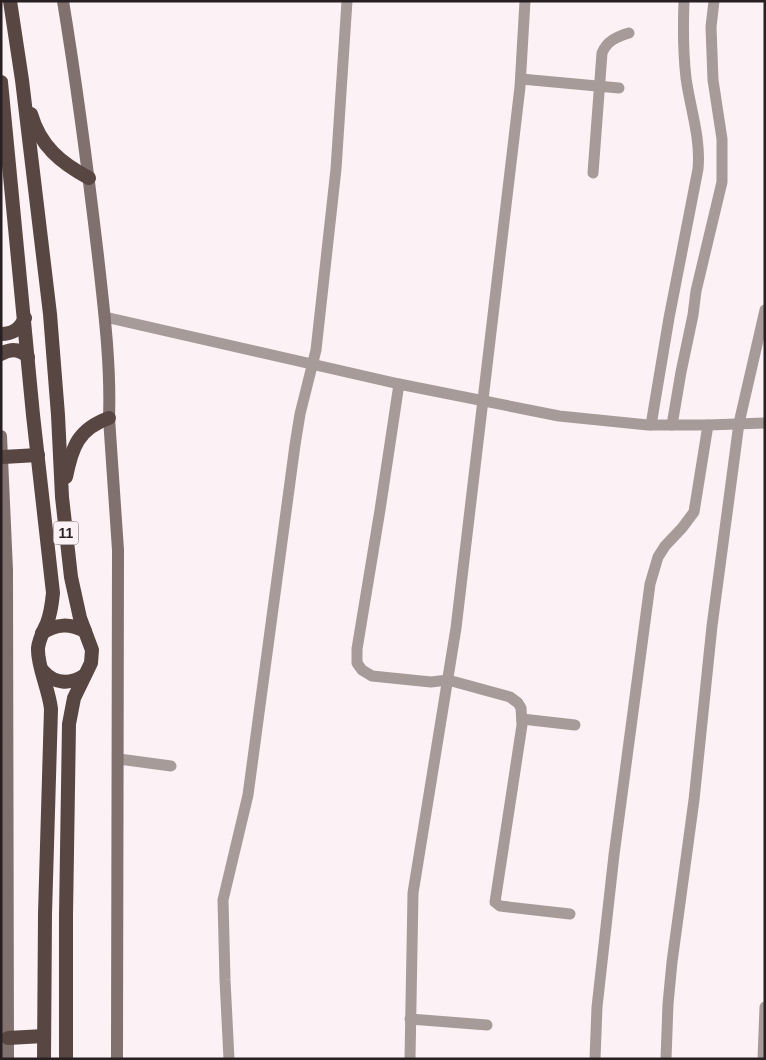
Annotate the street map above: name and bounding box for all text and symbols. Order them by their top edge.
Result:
road number: 11 [54,522,78,544]

